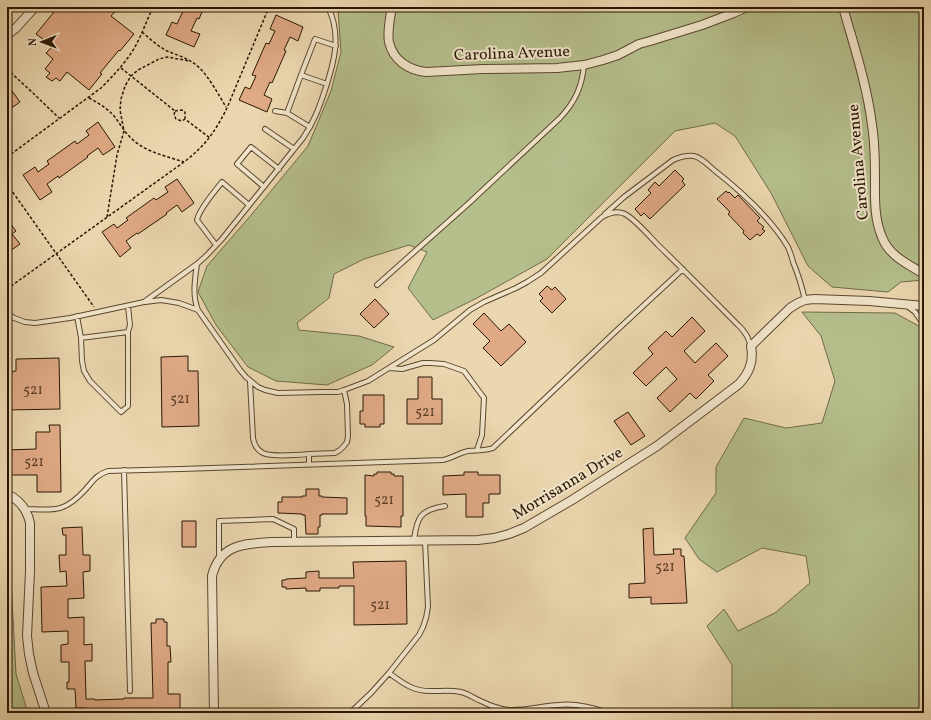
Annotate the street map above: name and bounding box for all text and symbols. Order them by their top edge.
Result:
north arrow [22,22,62,62]
text: N [26,38,41,46]
street label: Carolina Avenue [454,41,570,67]
street label: Carolina Avenue [843,103,875,221]
house number: 521 [23,381,43,400]
house number: 521 [170,390,190,409]
house number: 521 [415,403,435,422]
street label: Morrisanna Drive [509,442,627,526]
house number: 521 [24,453,44,472]
house number: 521 [374,491,394,510]
house number: 521 [655,558,675,577]
house number: 521 [370,596,390,615]

